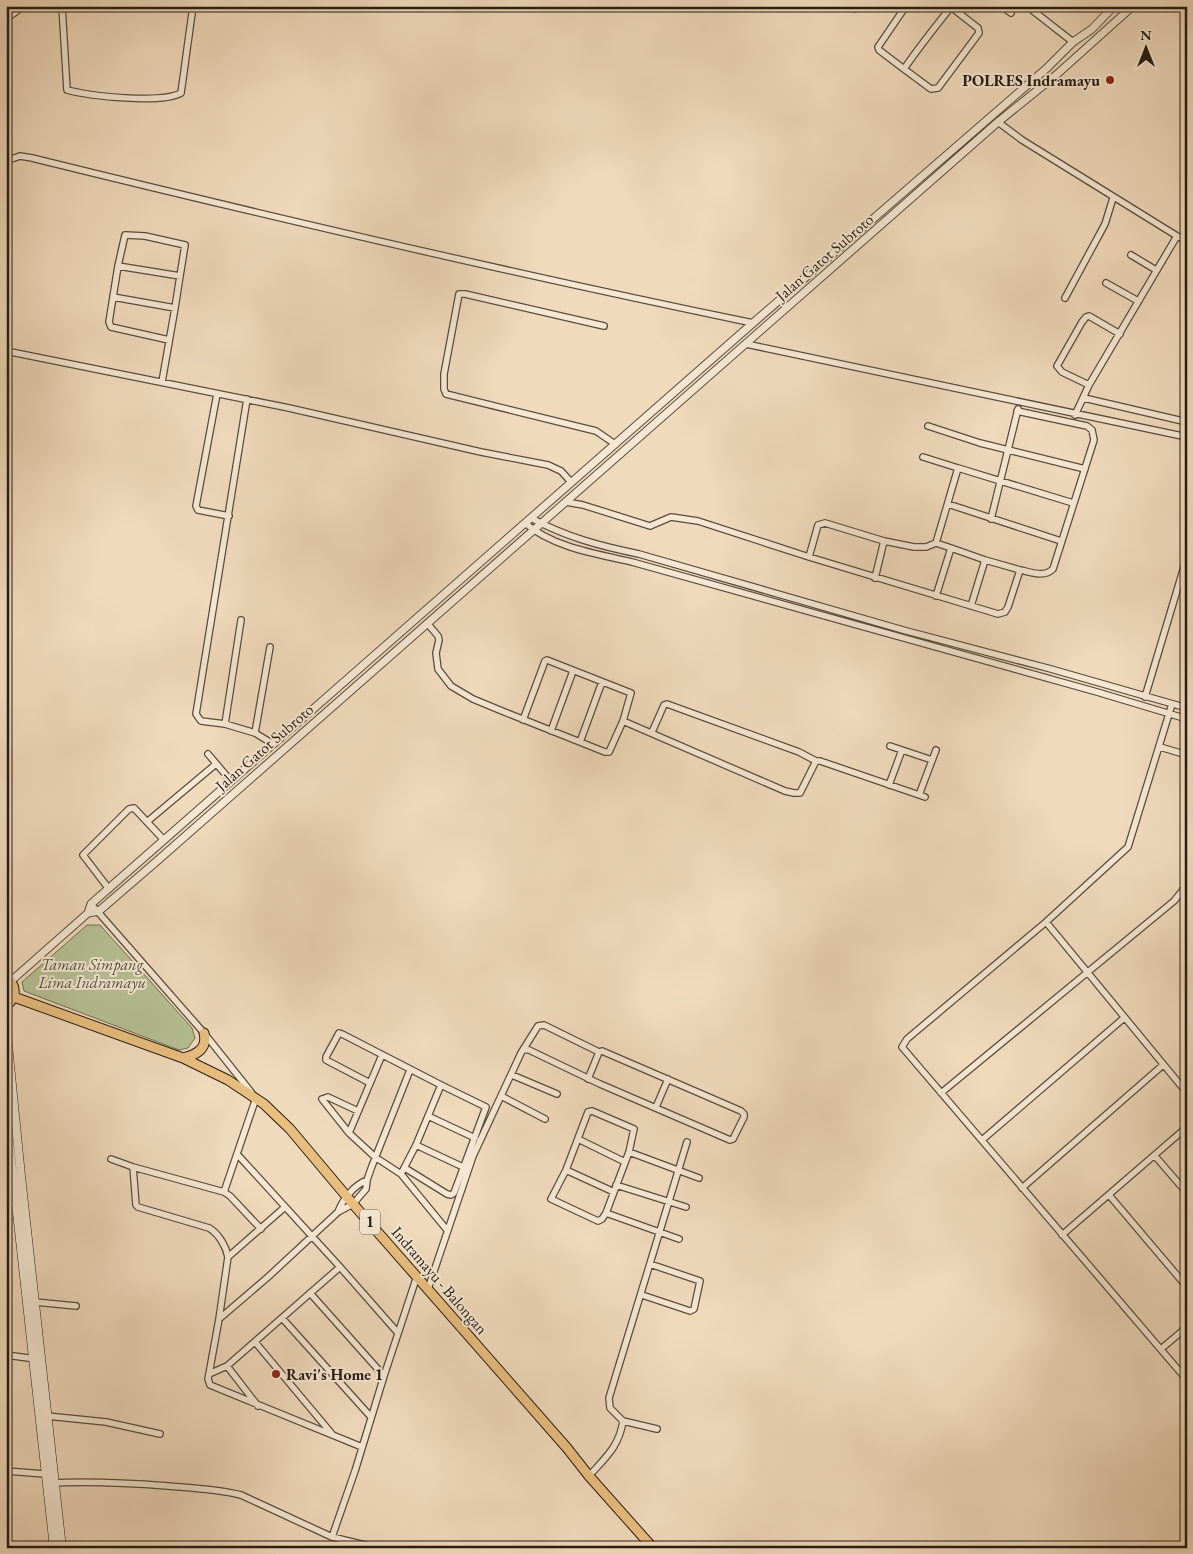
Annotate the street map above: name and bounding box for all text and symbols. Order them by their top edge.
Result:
north arrow [1120,22,1170,72]
text: N [1140,26,1152,44]
place label: POLRES Indramayu [962,70,1100,91]
marker: POLRES Indramayu [1104,74,1116,86]
street label: Jalan Gatot Subroto [769,209,878,307]
street label: Jalan Gatot Subroto [209,699,318,797]
park label: Taman Simpang Lima Indramayu [37,954,146,993]
road number: 1 [360,1210,380,1234]
street label: Indramayu - Balongan [387,1222,493,1339]
place label: Ravi's Home 1 [286,1364,383,1385]
marker: Ravi's Home 1 [270,1368,282,1380]

